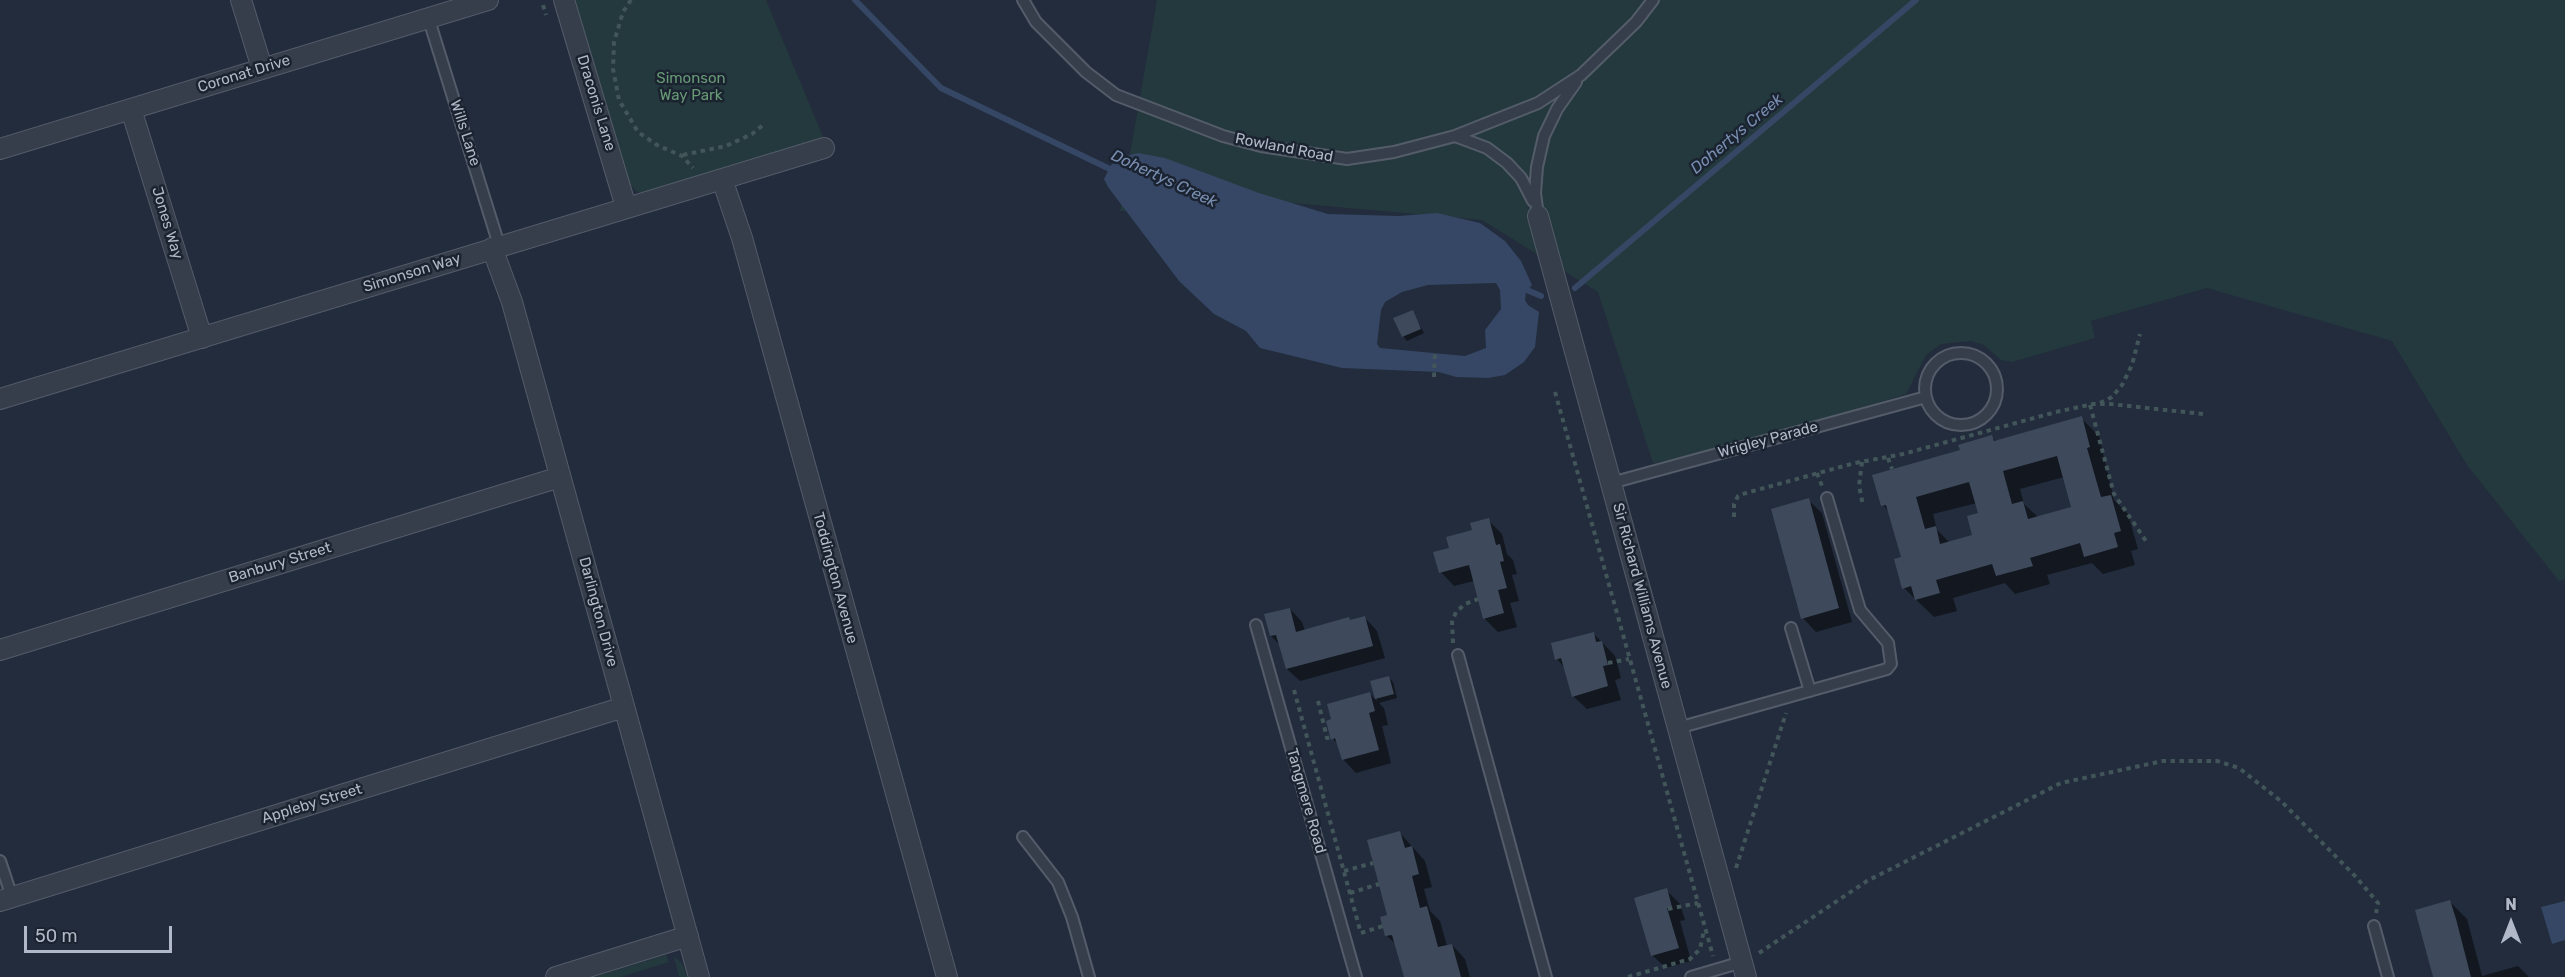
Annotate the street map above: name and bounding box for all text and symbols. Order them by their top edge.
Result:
street label: Coronat Drive [196,51,292,97]
street label: Draconis Lane [573,53,619,153]
park label: Simonson Way Park [656,70,726,105]
water label: Dohertys Creek [1687,90,1787,178]
street label: Wills Lane [446,98,484,168]
street label: Rowland Road [1234,130,1334,166]
water label: Dohertys Creek [1108,146,1220,212]
street label: Jones Way [147,185,187,261]
street label: Simonson Way [361,250,463,296]
street label: Wrigley Parade [1716,418,1820,462]
street label: Sir Richard Williams Avenue [1609,501,1675,691]
street label: Toddington Avenue [809,510,861,646]
street label: Banbury Street [227,539,333,587]
street label: Darlington Drive [575,555,621,669]
street label: Tangmere Road [1282,746,1330,856]
street label: Appleby Street [260,780,364,828]
north arrow [2481,893,2541,953]
text: N [2505,895,2517,914]
scale bar [27,914,176,952]
text: 50 m [35,925,78,947]

